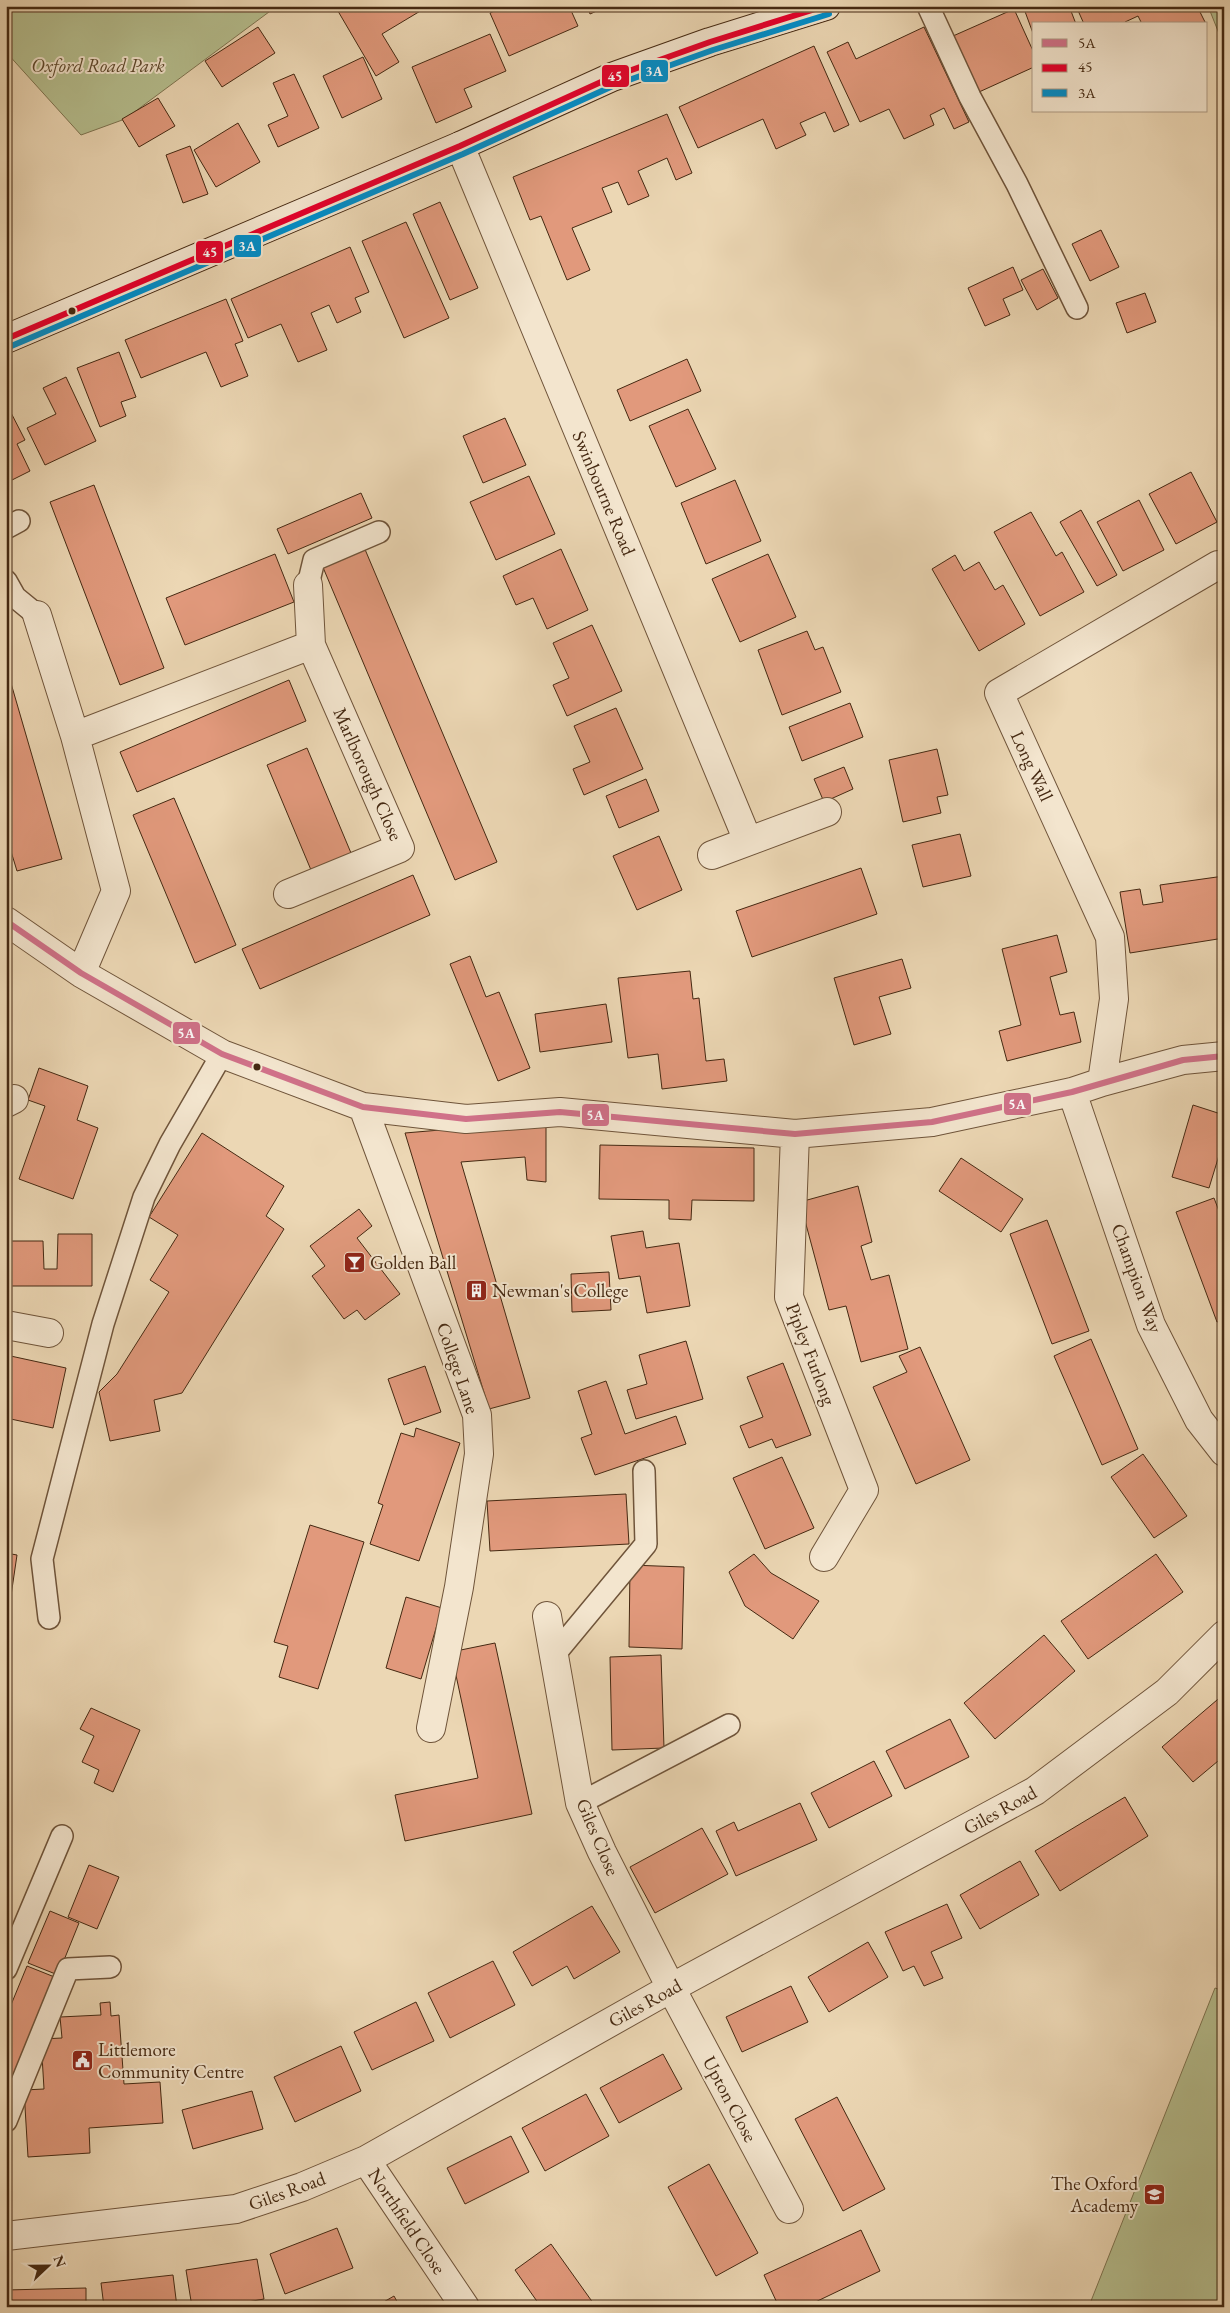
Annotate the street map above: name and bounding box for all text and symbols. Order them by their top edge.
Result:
legend [1032,22,1208,112]
text: 5A [1078,33,1096,52]
park label: Oxford Road Park [31,53,165,78]
text: 45 [1078,57,1092,76]
line badge: 3A [640,59,669,83]
text: 3A [645,62,664,80]
line badge: 45 [601,64,630,88]
text: 45 [608,67,622,85]
text: 3A [1078,83,1096,102]
line badge: 3A [233,234,262,258]
text: 3A [238,237,257,255]
line badge: 45 [195,240,224,264]
text: 45 [203,243,217,261]
unlabelled marker [67,306,77,316]
street label: Swinbourne Road [566,427,642,559]
street label: Marlborough Close [327,704,409,844]
street label: Long Wall [1005,727,1059,806]
line badge: 5A [172,1021,201,1045]
text: 5A [177,1024,196,1042]
unlabelled marker [252,1062,262,1072]
line badge: 5A [1003,1092,1032,1116]
text: 5A [1008,1095,1027,1113]
line badge: 5A [581,1103,610,1127]
text: 5A [586,1106,605,1124]
street label: Champion Way [1106,1220,1169,1337]
bar icon: Golden Ball [342,1250,366,1274]
place label: Golden Ball [370,1250,457,1275]
building icon: Newman's College [464,1278,488,1302]
place label: Newman's College [492,1278,628,1303]
street label: Pipley Furlong [780,1299,842,1409]
street label: College Lane [431,1319,485,1417]
street label: Giles Road [959,1779,1041,1840]
street label: Giles Close [571,1795,625,1879]
street label: Giles Road [604,1972,686,2033]
place label: Littlemore Community Centre [98,2037,244,2084]
public building icon: Littlemore Community Centre [70,2048,94,2072]
street label: Upton Close [697,2052,763,2146]
street label: Northfield Close [362,2163,452,2279]
street label: Giles Road [245,2165,329,2216]
place label: The Oxford Academy [1051,2171,1139,2218]
school or university icon: The Oxford Academy [1142,2182,1166,2206]
north arrow [22,2240,72,2290]
text: N [50,2253,71,2270]

